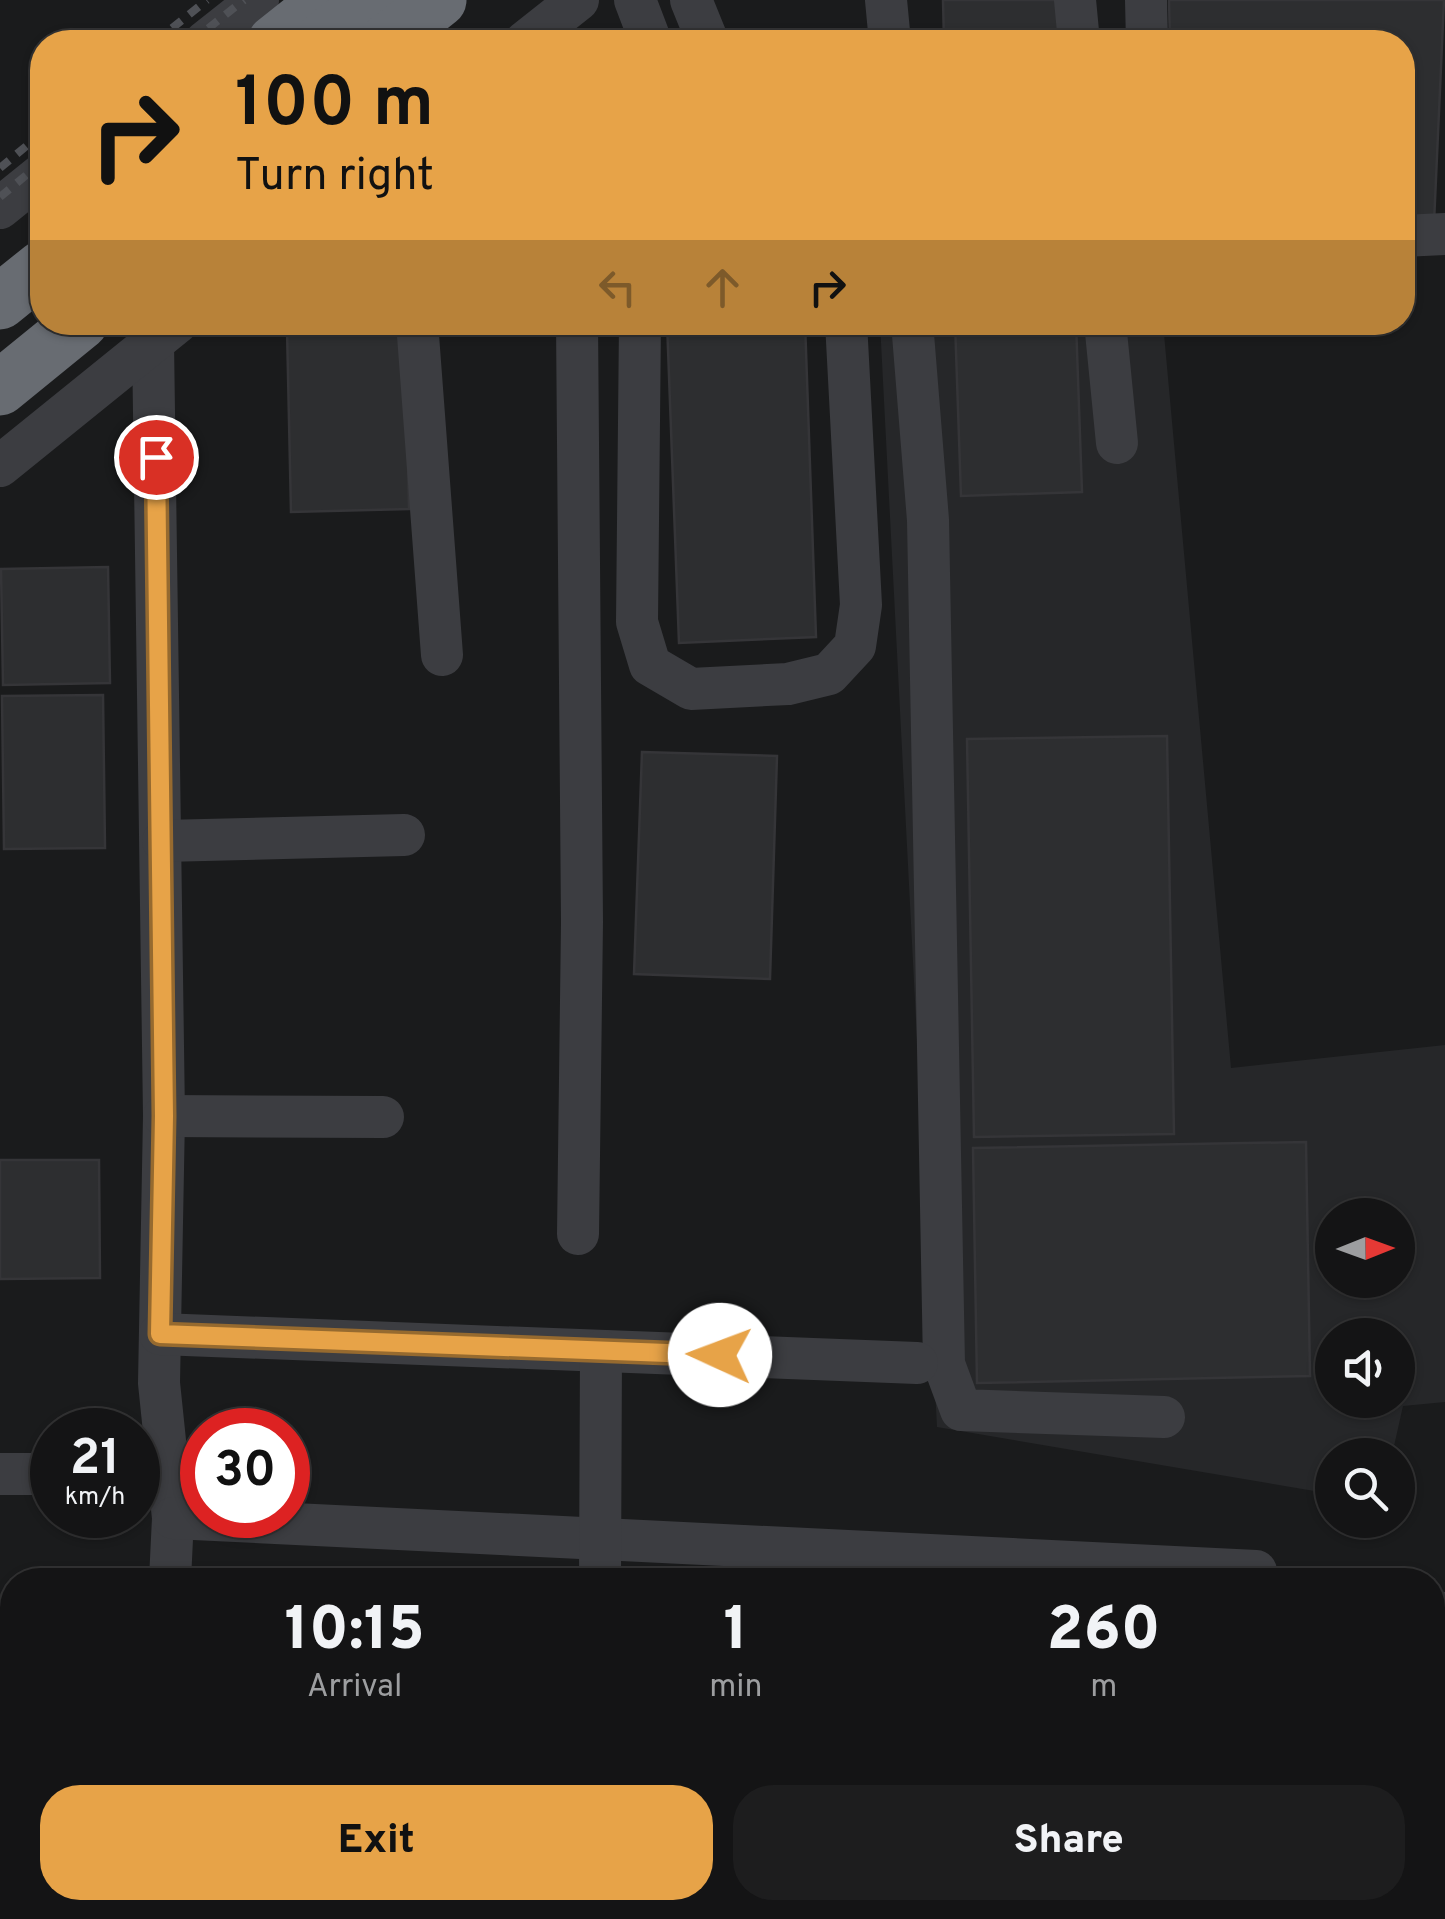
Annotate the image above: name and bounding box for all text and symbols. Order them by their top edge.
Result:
text: 100 m [235,62,434,151]
icon: right [70,70,200,200]
text: Turn right [235,149,434,206]
icon: left [590,260,645,315]
icon: ahead [695,260,750,315]
icon: right [800,260,855,315]
pin [114,415,199,500]
icon: arrive [129,430,184,485]
north arrow [1315,1198,1415,1298]
map controls [1315,1198,1415,1538]
position arrow [668,1303,772,1407]
button: sound [1315,1318,1415,1418]
speed limit sign: 30 [180,1408,310,1538]
text: 21 [70,1429,120,1492]
button: search [1315,1438,1415,1538]
text: km/h [65,1482,125,1514]
text: 10:15 [284,1595,425,1671]
text: 1 [724,1595,748,1671]
text: 260 [1047,1595,1161,1671]
text: Arrival [307,1668,402,1708]
text: min [709,1668,762,1708]
text: m [1090,1668,1117,1708]
button: Exit [40,1785,713,1900]
button: Share [733,1785,1405,1900]

